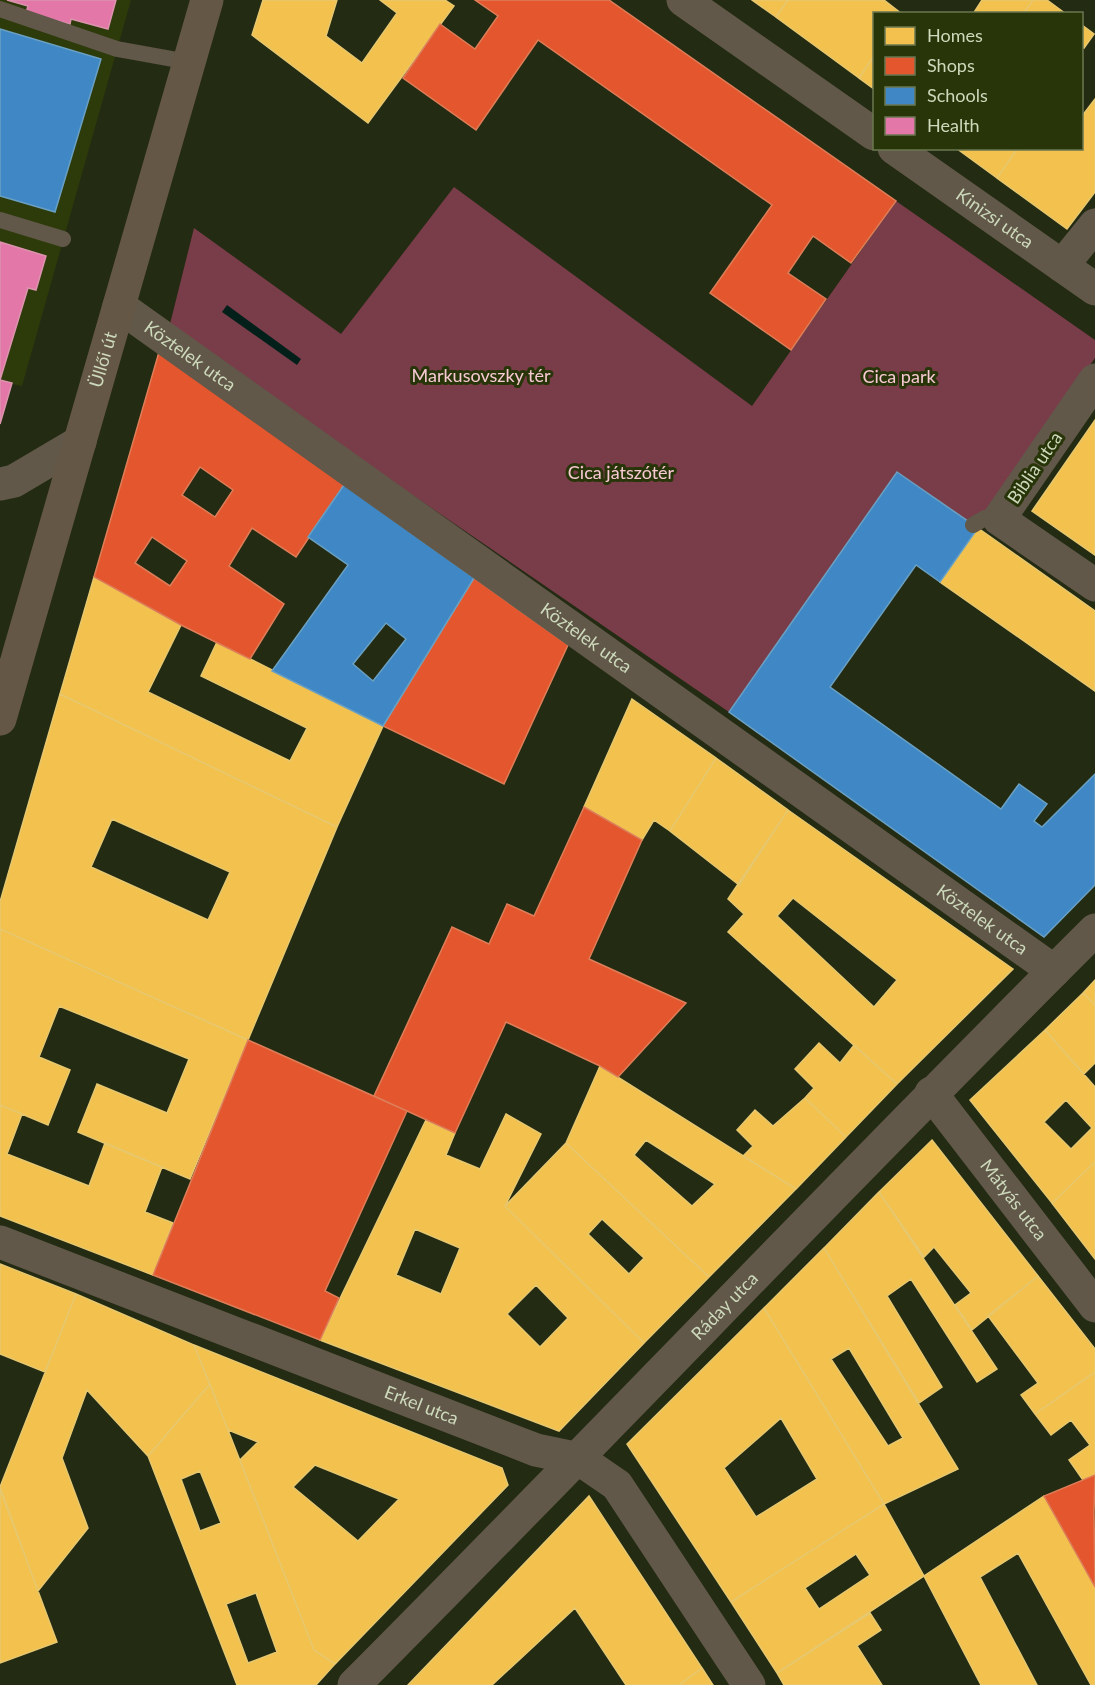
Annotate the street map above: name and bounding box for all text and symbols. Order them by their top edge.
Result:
legend [873,12,1083,150]
text: Homes [927,24,983,46]
text: Shops [927,54,975,76]
text: Schools [927,84,988,106]
text: Health [927,114,980,136]
street label: Kinizsi utca [952,183,1038,253]
street label: Köztelek utca [141,316,240,396]
street label: Üllői út [84,328,121,390]
park label: Markusovszky tér [412,364,551,386]
park label: Cica park [862,365,936,387]
street label: Biblia utca [1002,427,1066,508]
park label: Cica játszótér [568,461,675,483]
street label: Köztelek utca [537,597,636,677]
street label: Köztelek utca [933,879,1033,959]
street label: Mátyás utca [976,1155,1052,1244]
street label: Ráday utca [686,1267,762,1344]
street label: Erkel utca [382,1380,462,1429]

